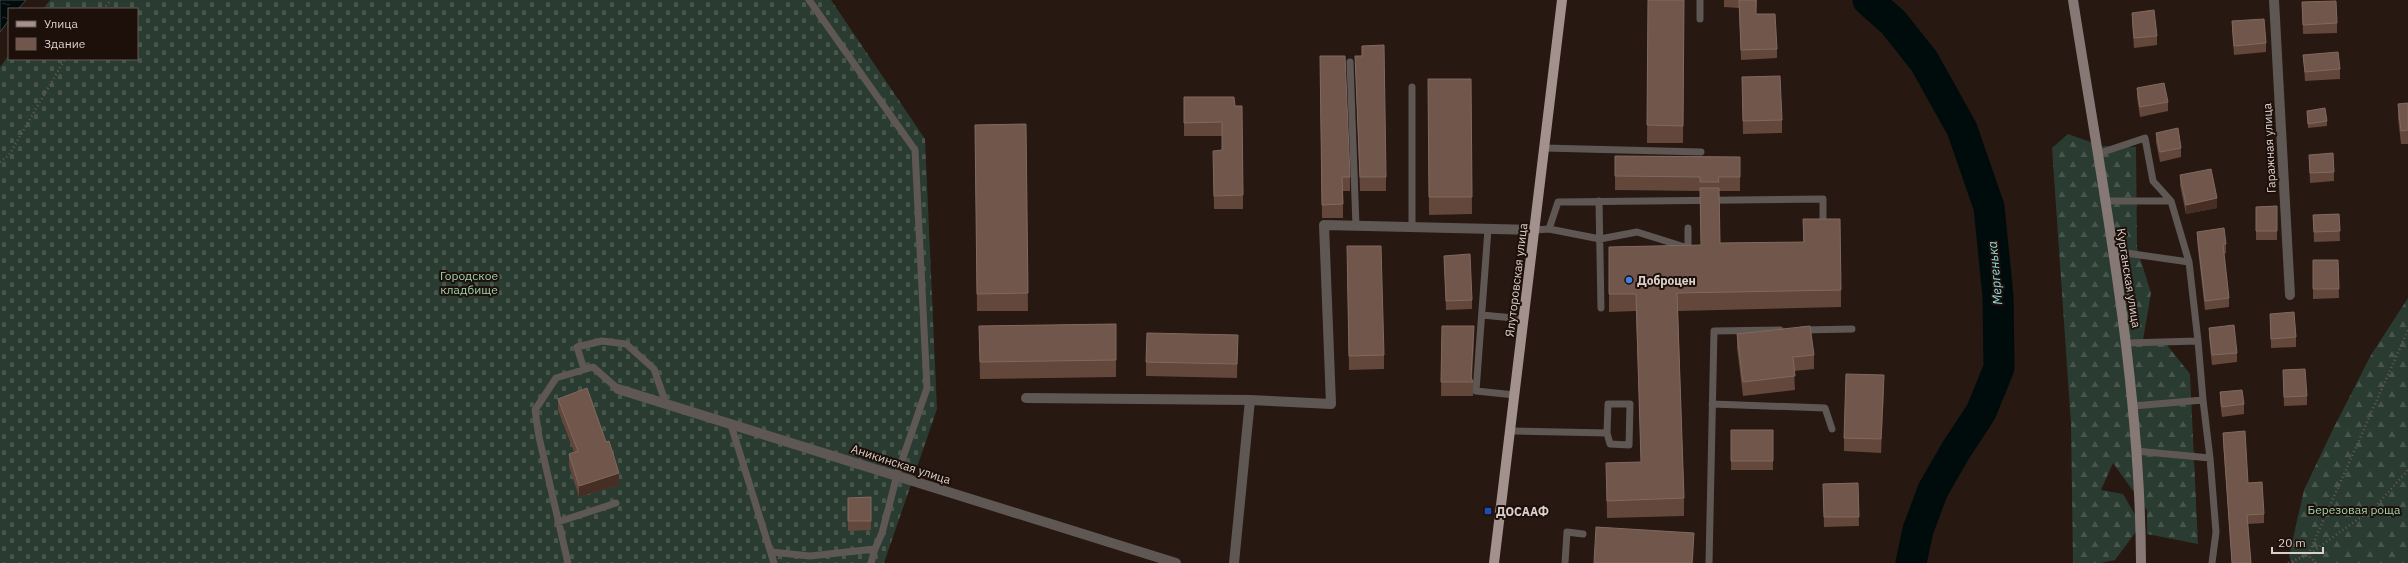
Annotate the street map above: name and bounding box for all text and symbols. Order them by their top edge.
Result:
legend [8,8,138,60]
text: Улица [44,16,78,31]
text: Здание [44,36,86,51]
street label: Гаражная улица [2259,102,2279,193]
street label: Ялуторовская улица [1502,222,1530,338]
street label: Курганская улица [2114,227,2144,329]
water label: Мергенька [1984,240,2006,306]
park label: Городское кладбище [440,268,498,297]
place label: Доброцен [1637,273,1696,288]
marker: Доброцен [1624,275,1634,285]
street label: Аникинская улица [849,441,953,487]
park label: Березовая роща [2308,502,2401,517]
place label: ДОСААФ [1496,504,1549,519]
marker: ДОСААФ [1483,506,1493,516]
scale bar [2272,529,2323,555]
text: 20 m [2278,535,2306,550]

